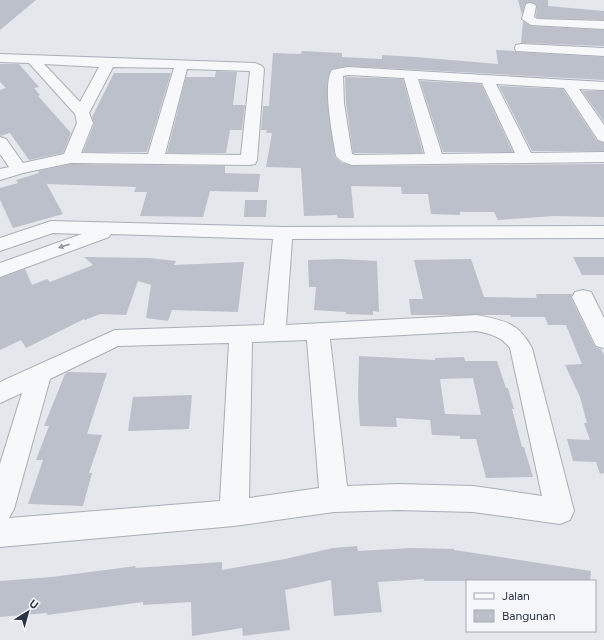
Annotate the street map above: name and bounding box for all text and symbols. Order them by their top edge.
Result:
one-way arrow [58,243,70,249]
legend [466,580,596,632]
text: Jalan [502,589,530,603]
north arrow [8,592,48,632]
text: U [27,597,41,612]
text: Bangunan [502,609,556,623]

